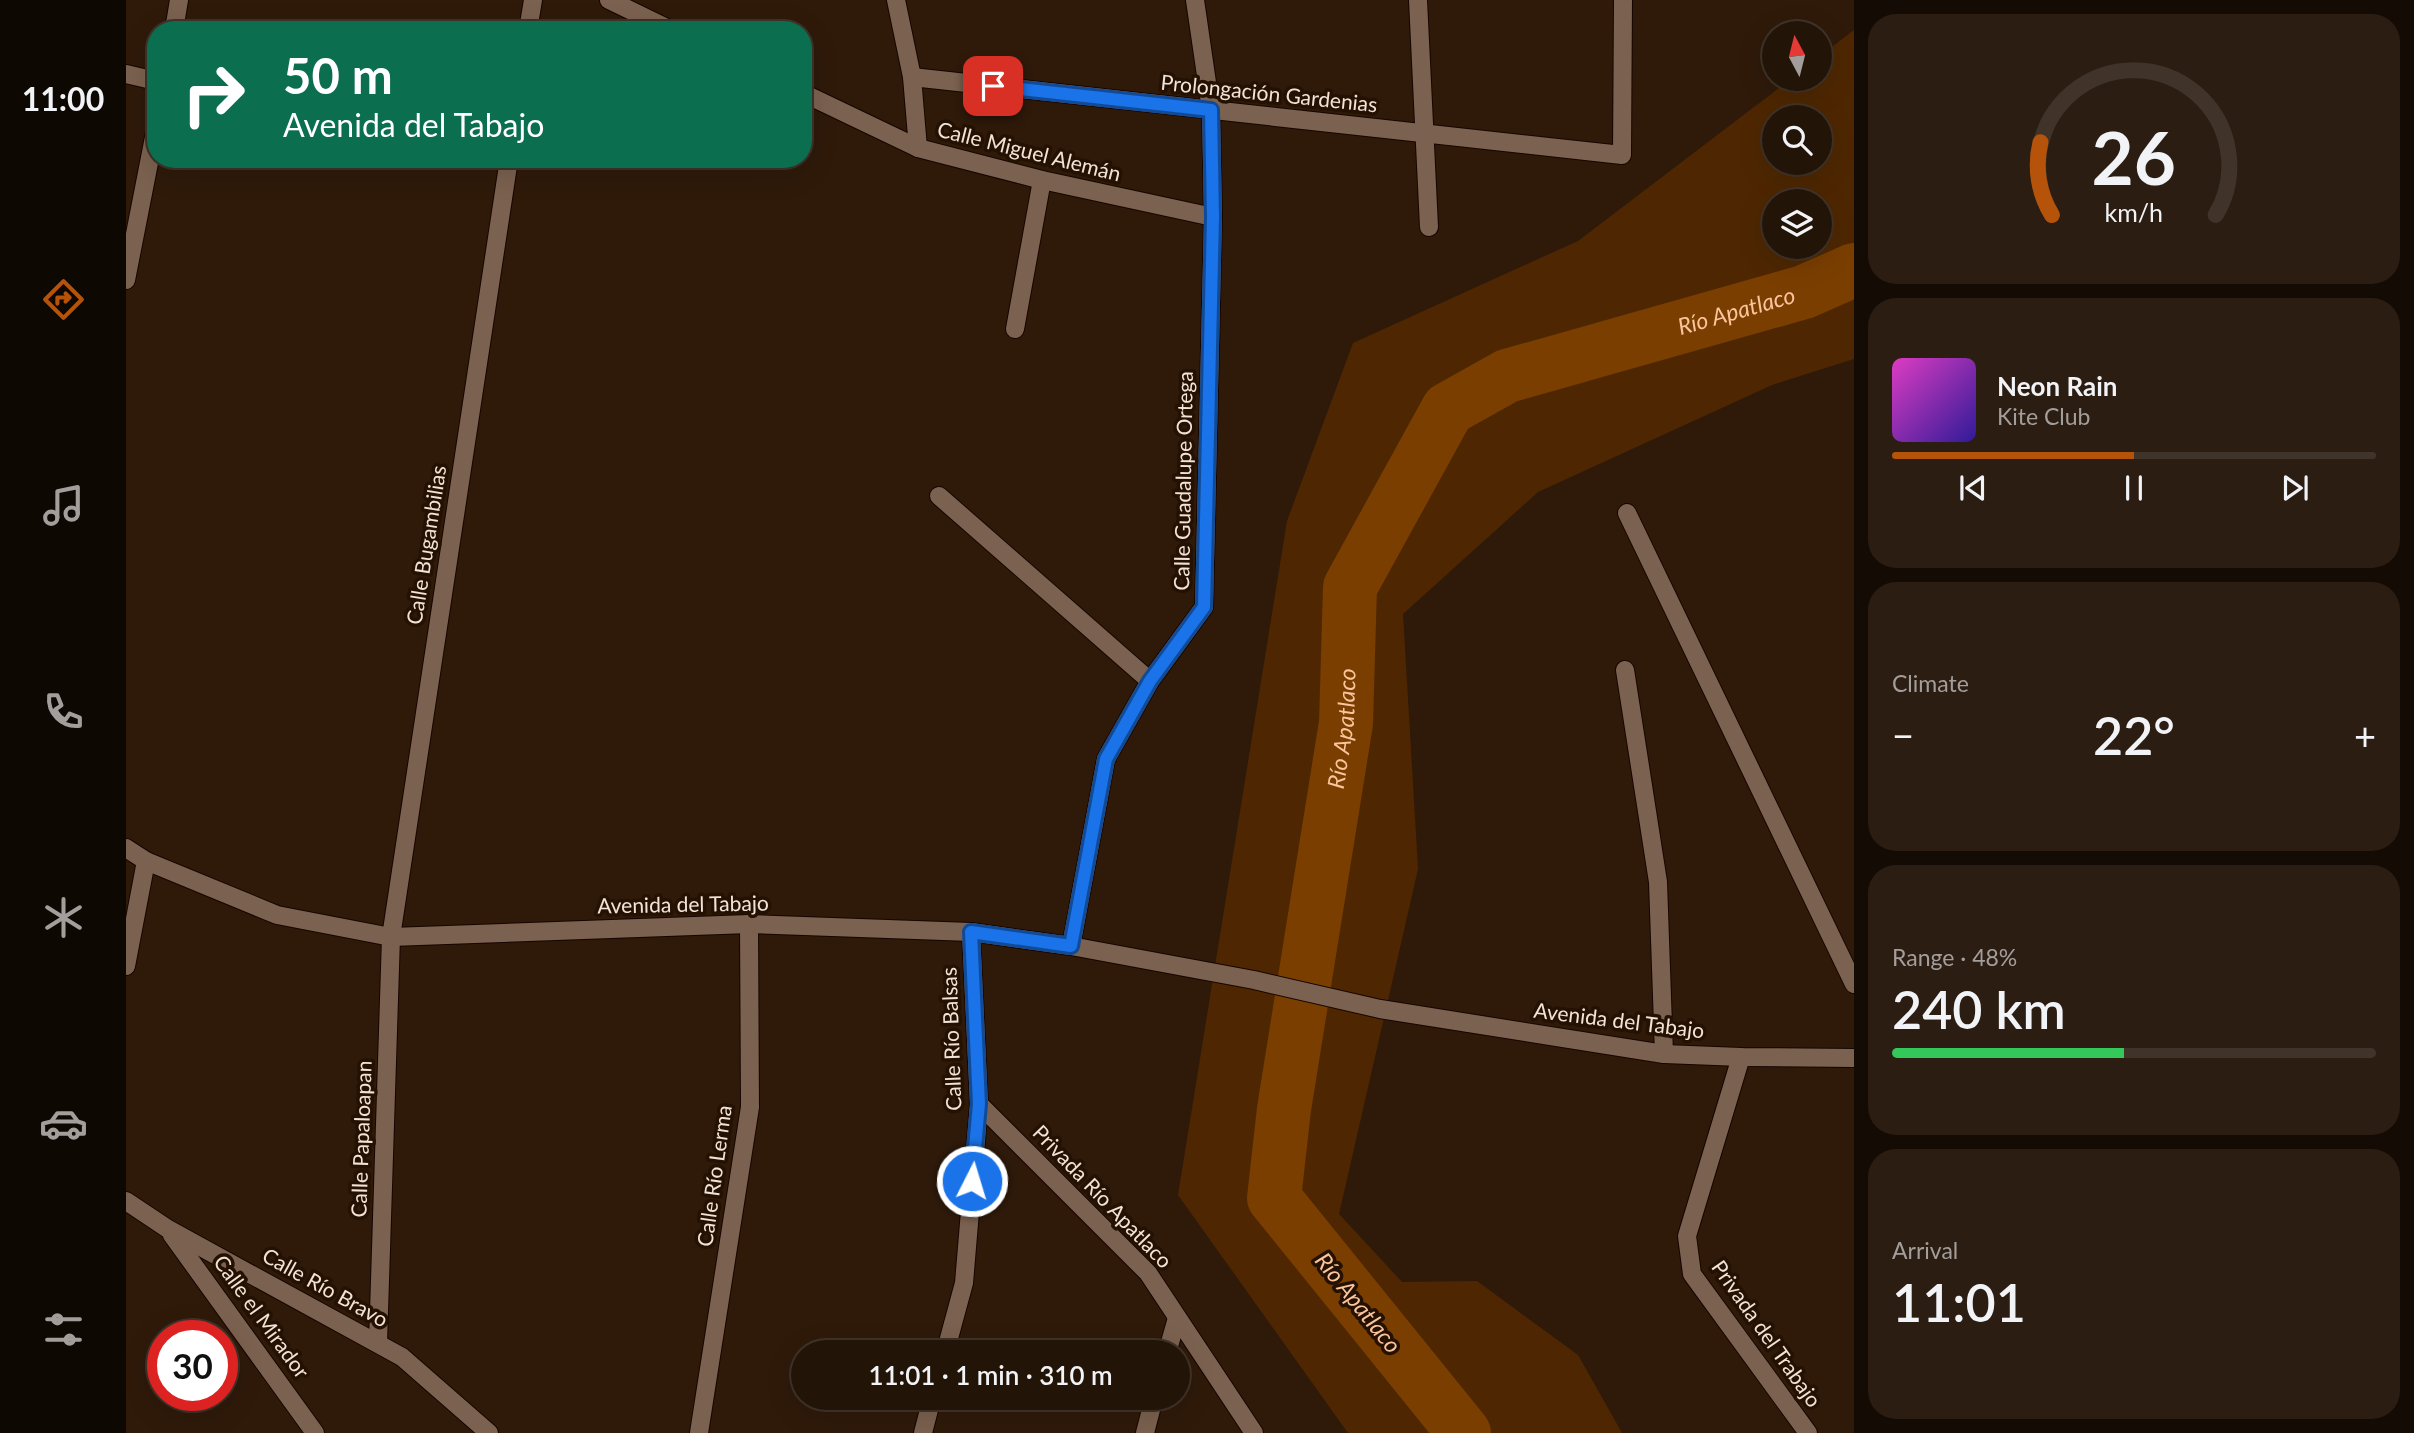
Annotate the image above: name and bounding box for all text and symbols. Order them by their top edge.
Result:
north arrow [1762,21,1832,91]
map controls [1762,21,1832,259]
text: 50 m [283,46,393,104]
icon: right [168,49,259,140]
pin [963,56,1023,116]
icon: arrive [974,67,1012,105]
street label: Prolongación Gardenias [1160,69,1379,116]
text: 11:00 [22,79,104,118]
text: Avenida del Tabajo [283,105,544,144]
button: search [1762,105,1832,175]
text: 26 [2092,113,2176,201]
street label: Calle Miguel Alemán [935,116,1124,185]
button: layers [1762,189,1832,259]
text: km/h [2105,197,2163,227]
icon: directions [39,275,88,324]
water label: Río Apatlaco [1674,280,1798,340]
text: Neon Rain [1997,370,2117,402]
street label: Calle Guadalupe Ortega [1168,371,1197,591]
text: Kite Club [1997,402,2090,430]
street label: Calle Bugambilias [401,463,450,626]
icon: previous [1954,469,1992,507]
icon: pause [2115,469,2153,507]
icon: next [2276,469,2314,507]
icon: music [39,481,88,530]
water label: Río Apatlaco [1321,668,1361,790]
text: Climate [1892,669,1969,697]
icon: phone [39,687,88,736]
text: 22° [2093,704,2175,766]
text: − [1892,712,1914,758]
text: + [2354,712,2376,758]
street label: Avenida del Tabajo [597,890,769,917]
icon: climate [39,893,88,942]
text: Range · 48% [1892,943,2017,971]
street label: Calle Río Balsas [936,967,965,1111]
text: 240 km [1892,978,2066,1040]
street label: Avenida del Tabajo [1533,997,1706,1042]
street label: Calle Papaloapan [345,1060,376,1218]
icon: car [39,1099,88,1148]
street label: Calle Río Lerma [691,1103,736,1248]
street label: Privada Río Apatlaco [1028,1119,1178,1273]
position arrow [935,1144,1009,1218]
text: Arrival [1892,1236,1958,1264]
street label: Calle Río Bravo [259,1242,393,1332]
water label: Río Apatlaco [1310,1247,1408,1358]
street label: Calle el Mirador [209,1250,315,1383]
street label: Privada del Trabajo [1707,1255,1827,1411]
text: 11:01 [1892,1271,2026,1333]
icon: filters [39,1305,88,1354]
speed limit sign: 30 [147,1320,238,1411]
text: 11:01 · 1 min · 310 m [868,1359,1113,1391]

